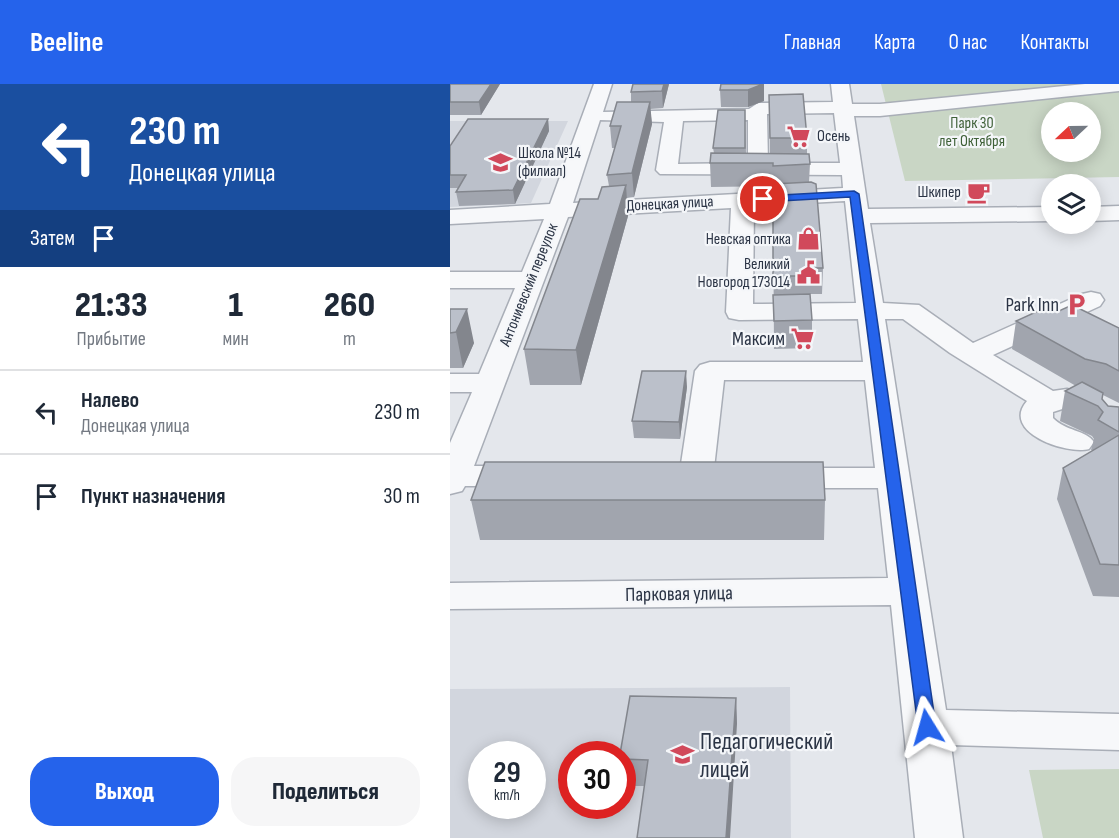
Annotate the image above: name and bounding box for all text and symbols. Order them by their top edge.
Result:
text: Beeline [30,26,103,59]
text: Главная [784,30,841,55]
text: Карта [874,30,915,55]
text: О нас [948,30,987,55]
text: Контакты [1020,30,1089,55]
north arrow [1041,102,1101,162]
map controls [1041,102,1101,234]
text: 230 m [129,106,221,157]
icon: left [30,108,108,186]
park label: Парк 30 лет Октября [939,114,1005,151]
supermarket icon: Осень [786,123,812,149]
place label: Осень [817,127,850,146]
place label: Школа №14 (филиал) [518,144,581,181]
school or university icon: Школа №14 (филиал) [487,149,513,175]
text: Донецкая улица [129,157,276,189]
pin [737,173,788,224]
button: layers [1041,174,1101,234]
cafe icon: Шкипер [966,179,992,205]
icon: arrive [746,182,779,215]
place label: Шкипер [918,183,961,202]
street label: Донецкая улица [626,192,714,216]
street label: Антониевский переулок [495,220,563,350]
icon: arrive [87,222,120,255]
text: Затем [30,225,75,252]
shop icon: Невская оптика [796,226,822,252]
place label: Невская оптика [706,230,791,249]
place label: Великий Новгород 173014 [698,255,790,292]
public building icon: Великий Новгород 173014 [795,260,821,286]
text: 21:33 [75,284,148,327]
text: 1 [228,284,243,327]
text: 260 [324,284,375,327]
parking icon: Park Inn [1064,292,1090,318]
place label: Park Inn [1005,293,1059,317]
supermarket icon: Максим [790,326,816,352]
text: Прибытие [77,327,146,351]
text: мин [222,327,249,351]
text: m [343,327,356,351]
place label: Максим [732,327,785,351]
text: Налево [81,387,139,414]
icon: left [30,396,63,429]
text: 230 m [374,399,420,426]
text: Донецкая улица [81,414,190,438]
icon: arrive [30,480,63,513]
text: Пункт назначения [81,483,225,510]
text: 30 m [383,483,420,510]
street label: Парковая улица [625,581,733,607]
position arrow [895,695,959,759]
place label: Педагогический лицей [700,727,833,784]
speed limit sign: 30 [558,741,636,819]
school or university icon: Педагогический лицей [669,742,695,768]
text: 29 [493,755,521,791]
button: Выход [30,757,219,826]
button: Поделиться [231,757,420,826]
text: km/h [494,786,520,805]

